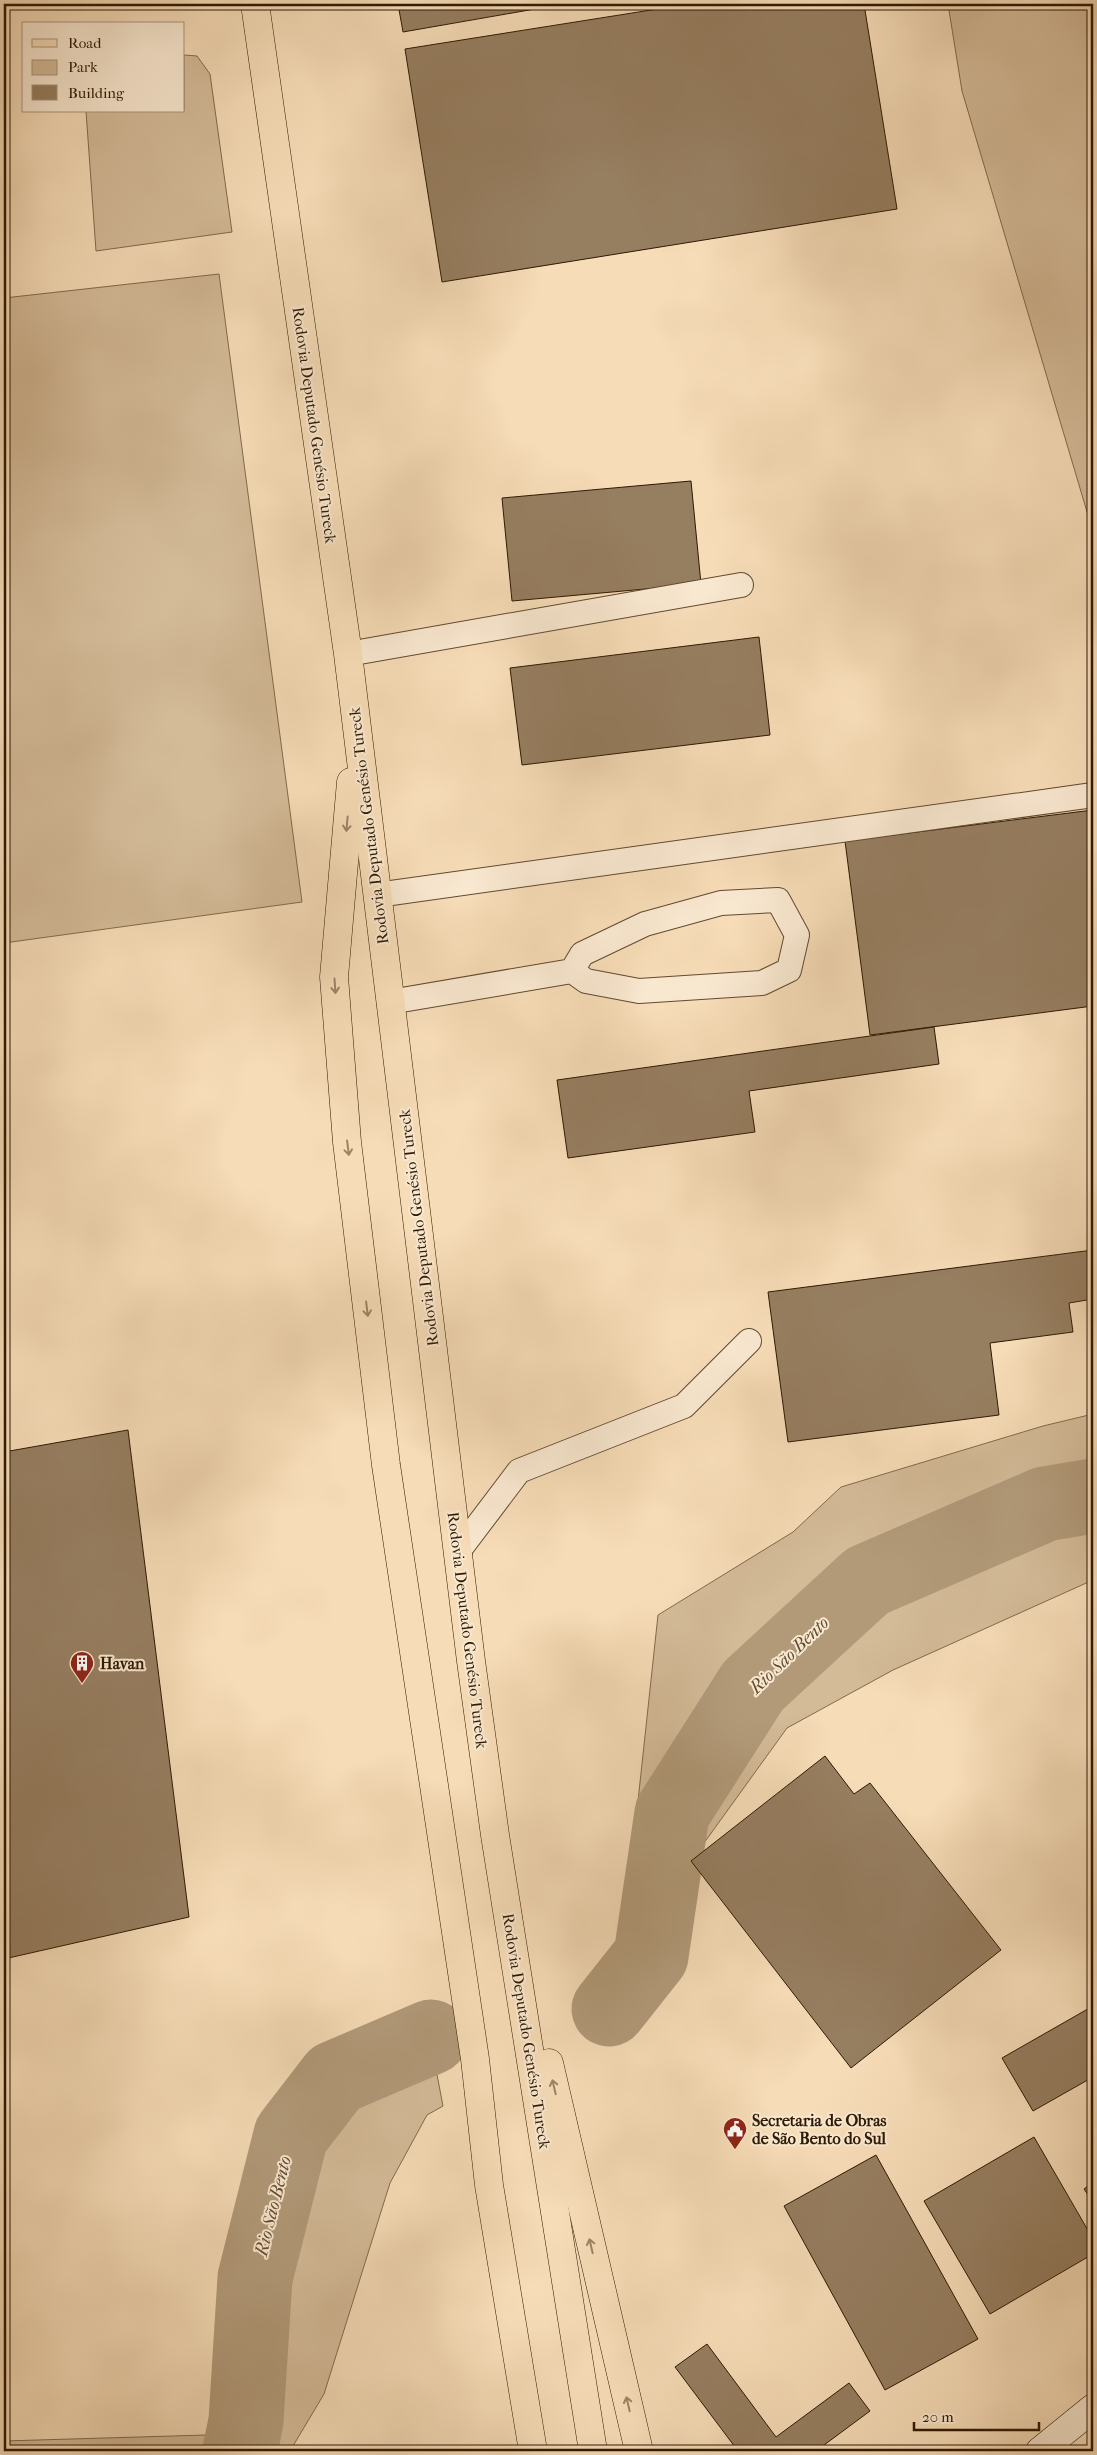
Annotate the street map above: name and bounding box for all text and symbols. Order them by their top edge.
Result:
legend [22,22,185,112]
text: Road [68,34,102,52]
text: Park [68,58,98,76]
text: Building [68,84,125,102]
street label: Rodovia Deputado Genésio Tureck [289,306,341,545]
street label: Rodovia Deputado Genésio Tureck [344,706,392,945]
one-way arrow [343,816,352,832]
one-way arrow [330,978,340,994]
street label: Rodovia Deputado Genésio Tureck [394,1108,442,1347]
one-way arrow [343,1140,353,1156]
one-way arrow [362,1301,372,1317]
street label: Rodovia Deputado Genésio Tureck [444,1511,492,1750]
water label: Rio São Bento [745,1612,833,1699]
building icon: Havan [69,1650,95,1684]
place label: Havan [100,1654,145,1673]
street label: Rodovia Deputado Genésio Tureck [498,1912,555,2151]
one-way arrow [549,2080,558,2096]
place label: Secretaria de Obras de São Bento do Sul [752,2111,887,2148]
public building icon: Secretaria de Obras de São Bento do Sul [722,2116,748,2150]
water label: Rio São Bento [251,2154,296,2259]
one-way arrow [586,2238,595,2254]
one-way arrow [623,2396,632,2412]
scale bar [914,2400,1040,2432]
text: 20 m [922,2408,954,2426]

